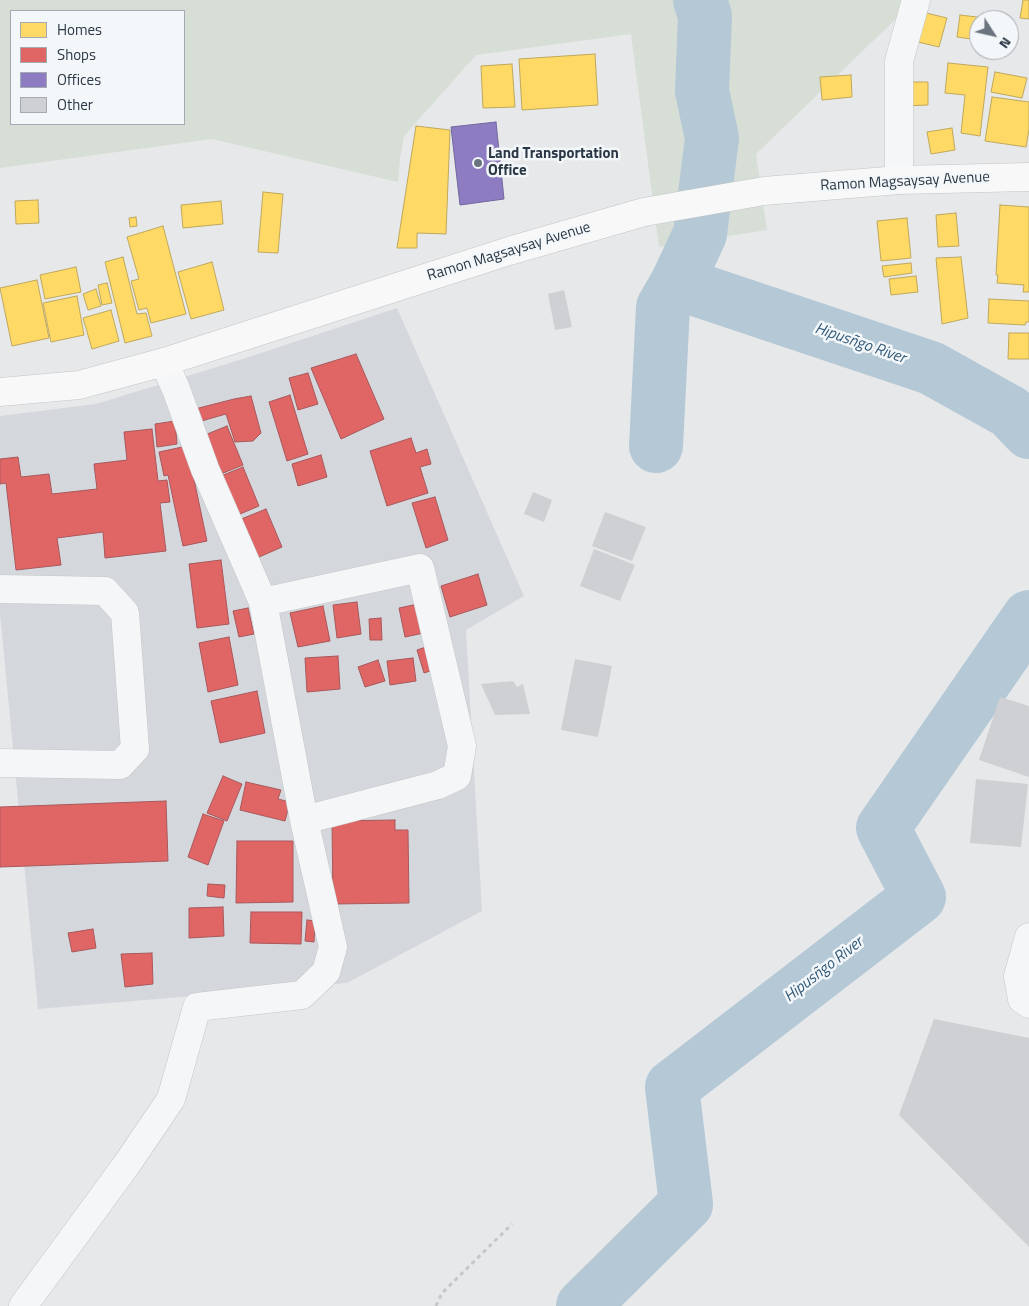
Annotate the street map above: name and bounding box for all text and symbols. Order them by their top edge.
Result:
legend [10,10,185,125]
north arrow [969,10,1019,60]
text: Homes [57,18,102,41]
text: N [994,33,1017,53]
text: Shops [57,43,96,66]
text: Offices [57,68,101,91]
text: Other [57,93,93,116]
place label: Land Transportation Office [488,145,619,180]
marker: Land Transportation Office [472,157,484,169]
street label: Ramon Magsaysay Avenue [820,169,990,195]
street label: Ramon Magsaysay Avenue [425,219,593,285]
water label: Hipusñgo River [812,319,908,369]
water label: Hipusñgo River [781,933,867,1007]

